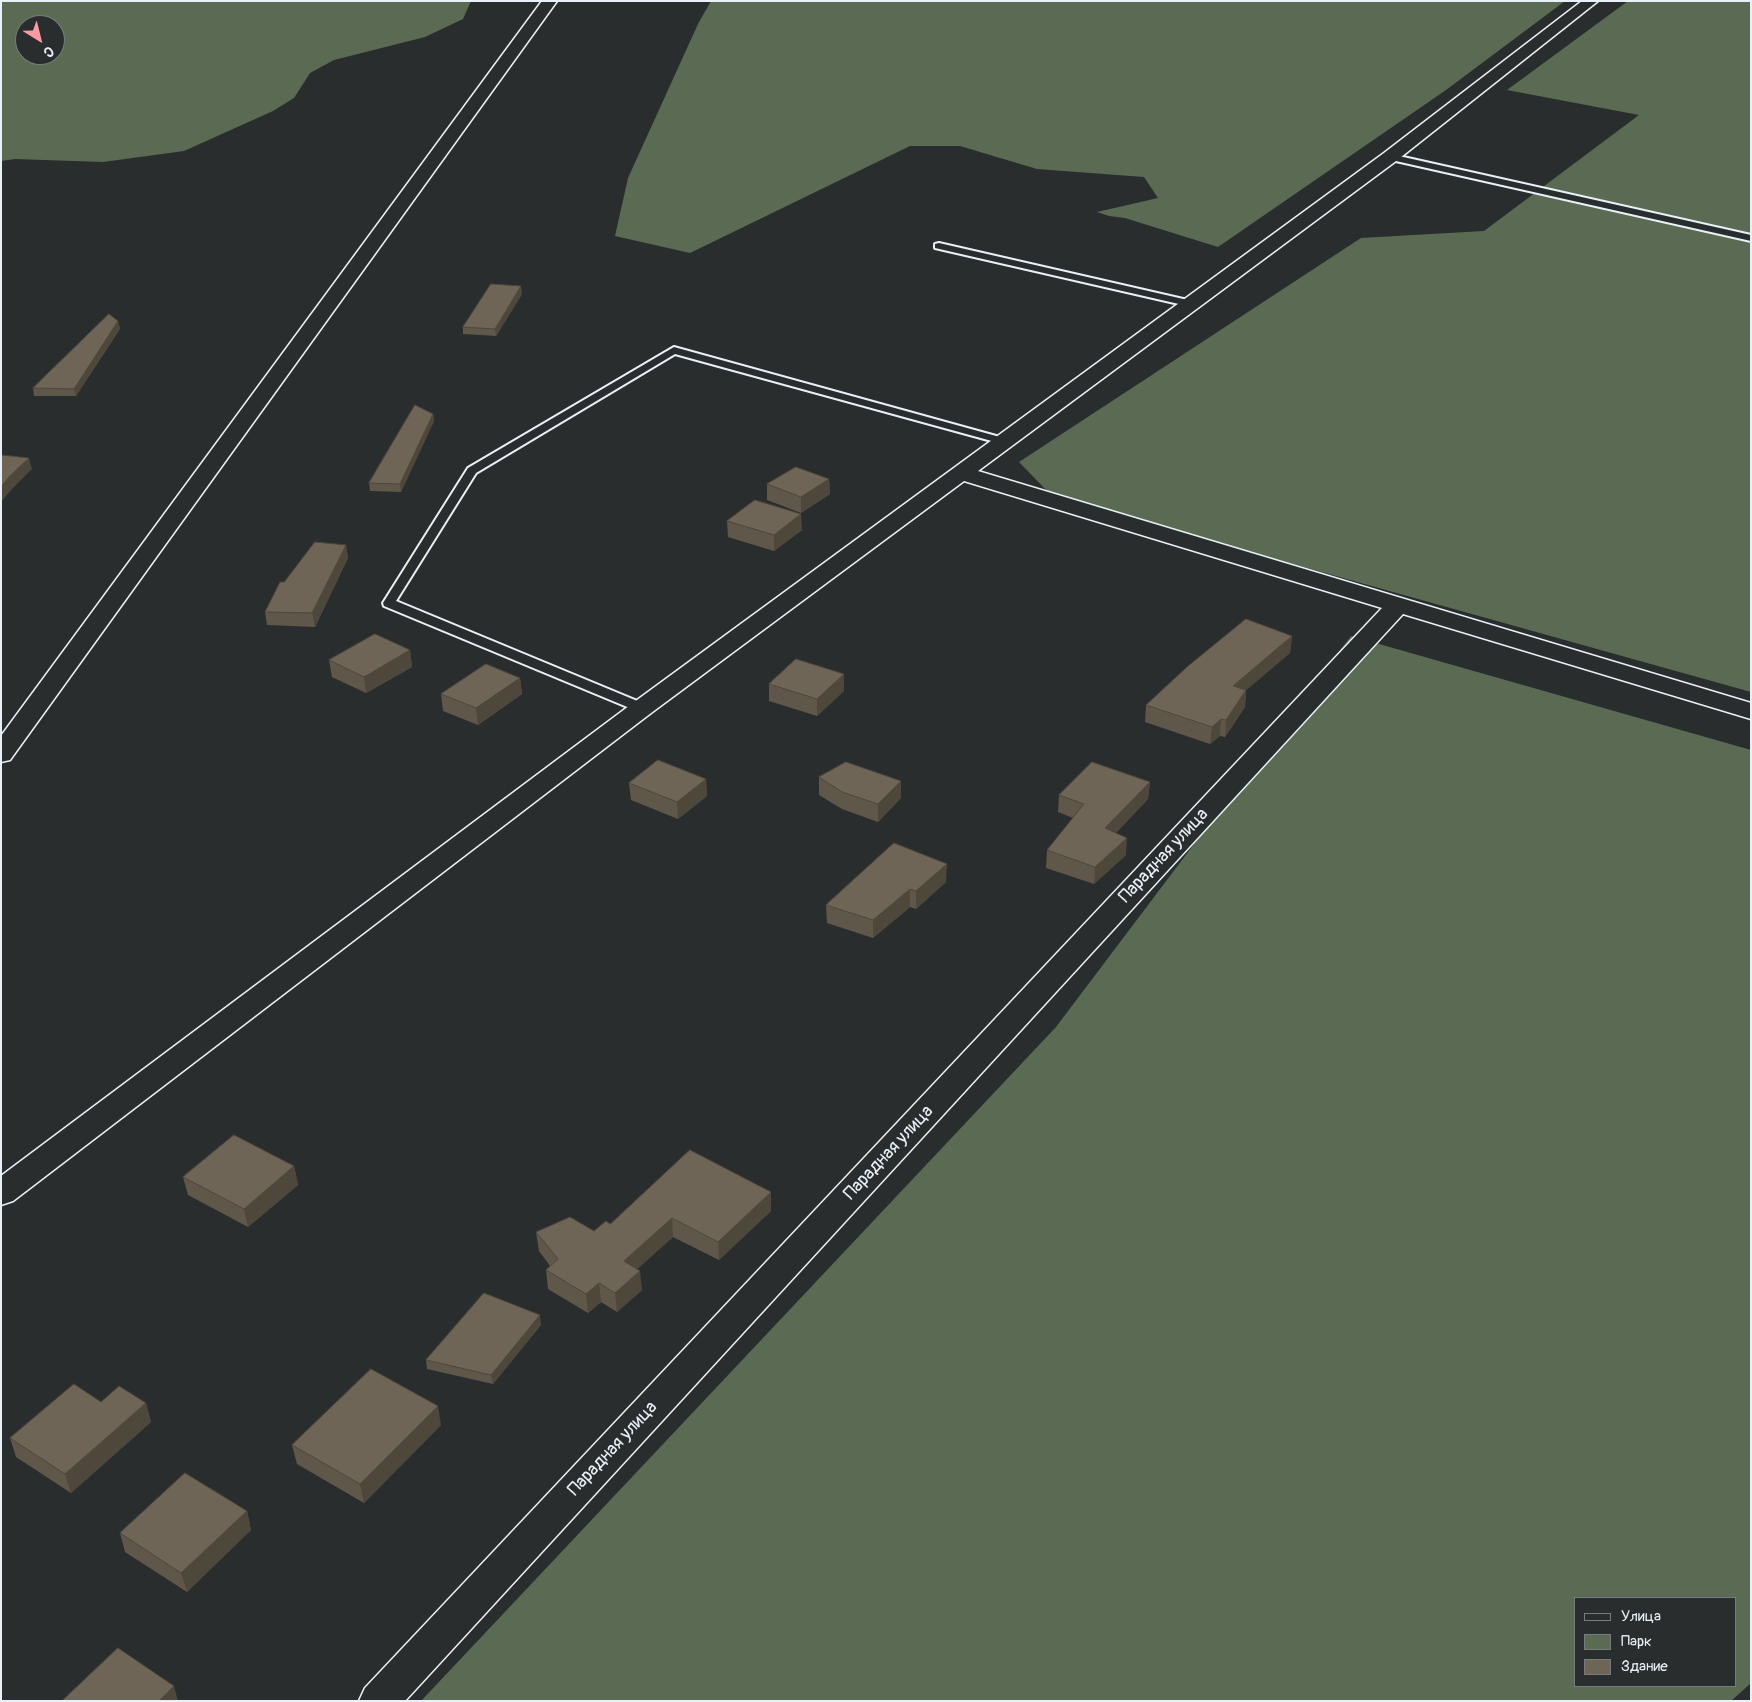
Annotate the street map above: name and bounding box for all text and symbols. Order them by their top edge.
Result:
north arrow [15,15,65,65]
text: С [40,42,57,61]
street label: Парадная улица [1115,804,1213,908]
street label: Парадная улица [840,1101,938,1205]
street label: Парадная улица [564,1397,662,1501]
legend [1574,1597,1737,1687]
text: Улица [1621,1607,1661,1626]
text: Парк [1621,1632,1652,1651]
text: Здание [1621,1657,1668,1676]

